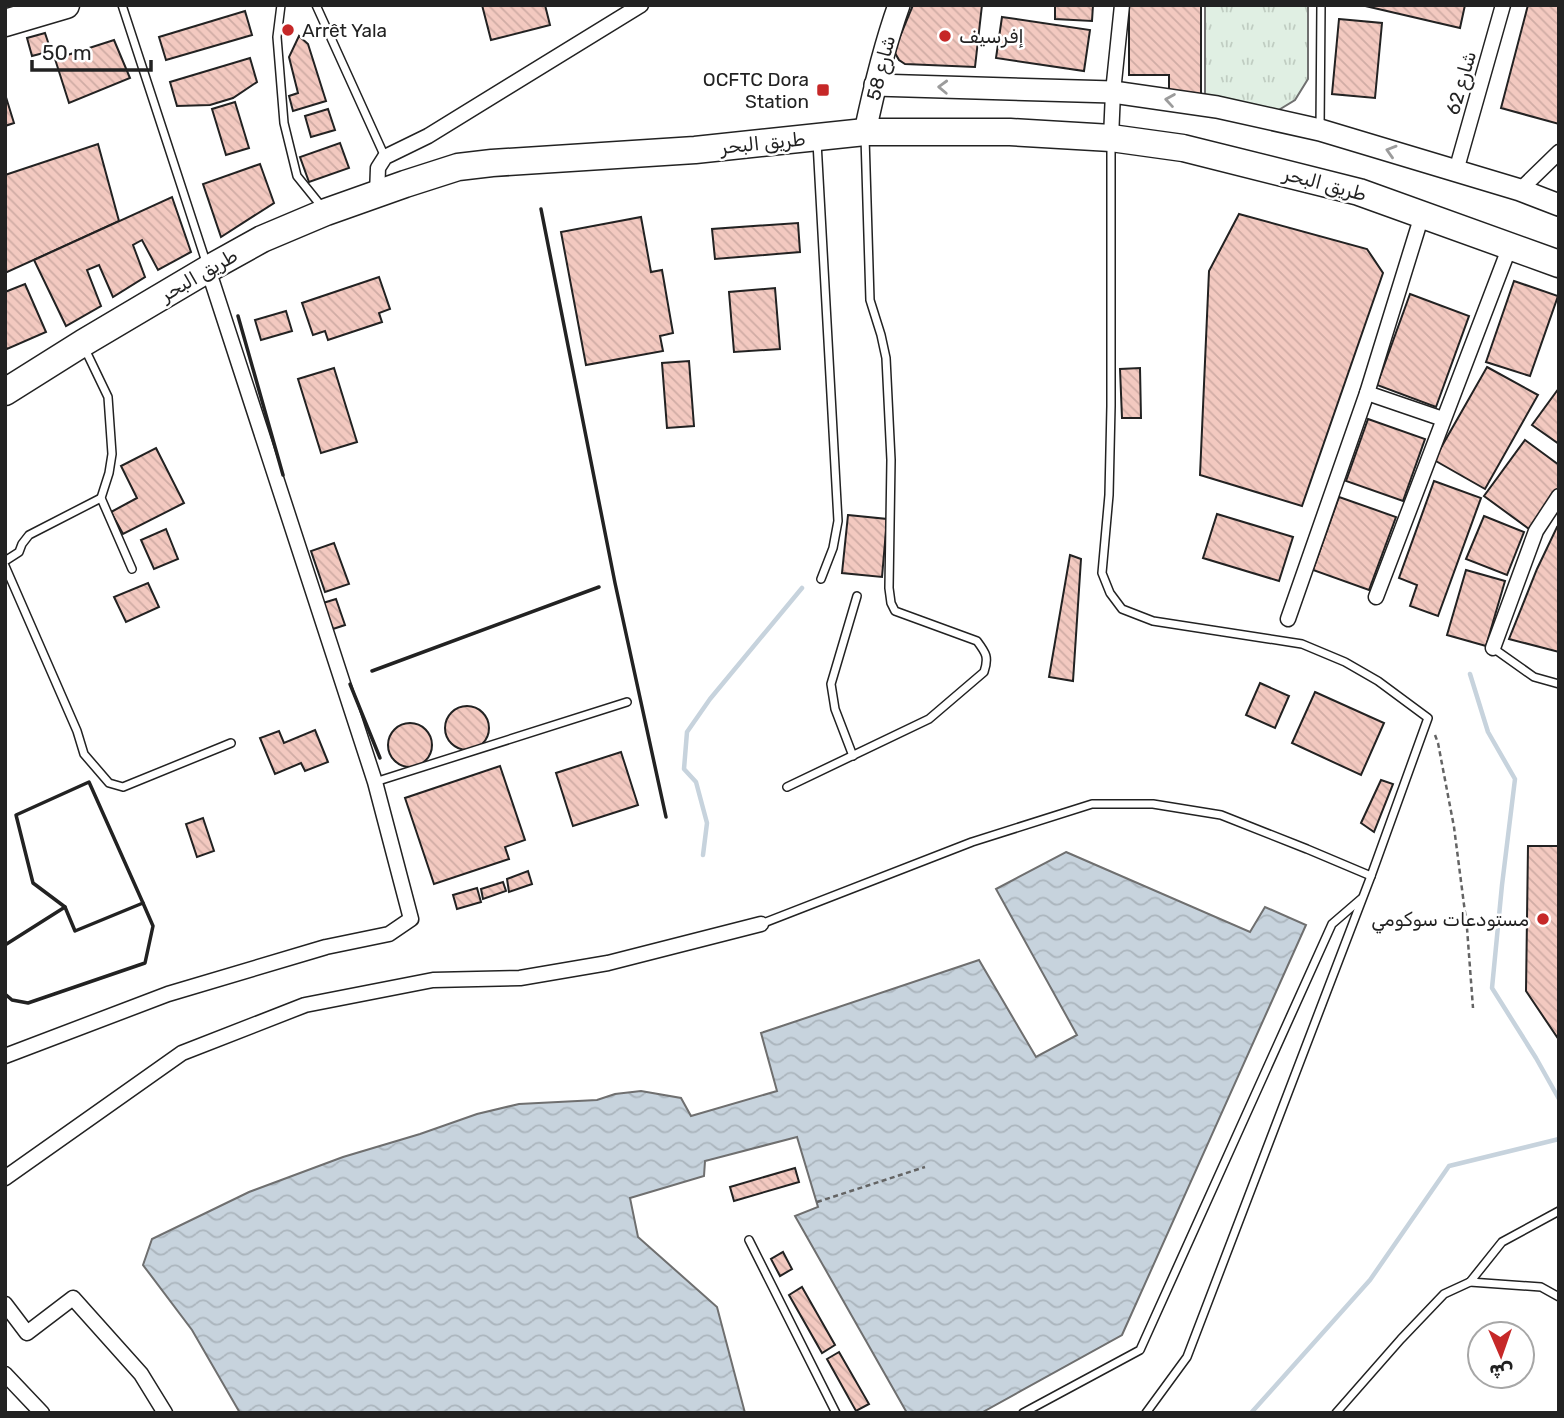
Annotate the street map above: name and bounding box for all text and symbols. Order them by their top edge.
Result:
place label: Arrêt Yala [302,19,387,42]
marker: Arrêt Yala [280,22,296,38]
place label: إفرسيف [959,25,1024,48]
scale bar [32,28,150,72]
marker: إفرسيف [937,28,953,44]
street label: شارع 58 [862,33,902,103]
text: 50 m [42,40,92,65]
street label: شارع 62 [1441,49,1483,118]
place label: OCFTC Dora Station [703,68,809,113]
one-way arrow [937,79,948,94]
marker: OCFTC Dora Station [815,82,831,98]
one-way arrow [1164,93,1175,108]
street label: طريق البحر [718,127,807,159]
one-way arrow [1385,145,1397,160]
street label: طريق البحر [1280,162,1369,206]
street label: طريق البحر [155,244,242,307]
place label: مستودعات سوكومي [1371,908,1529,934]
marker: مستودعات سوكومي [1535,911,1551,927]
north arrow [1466,1320,1536,1390]
text: ش [1489,1360,1514,1383]

